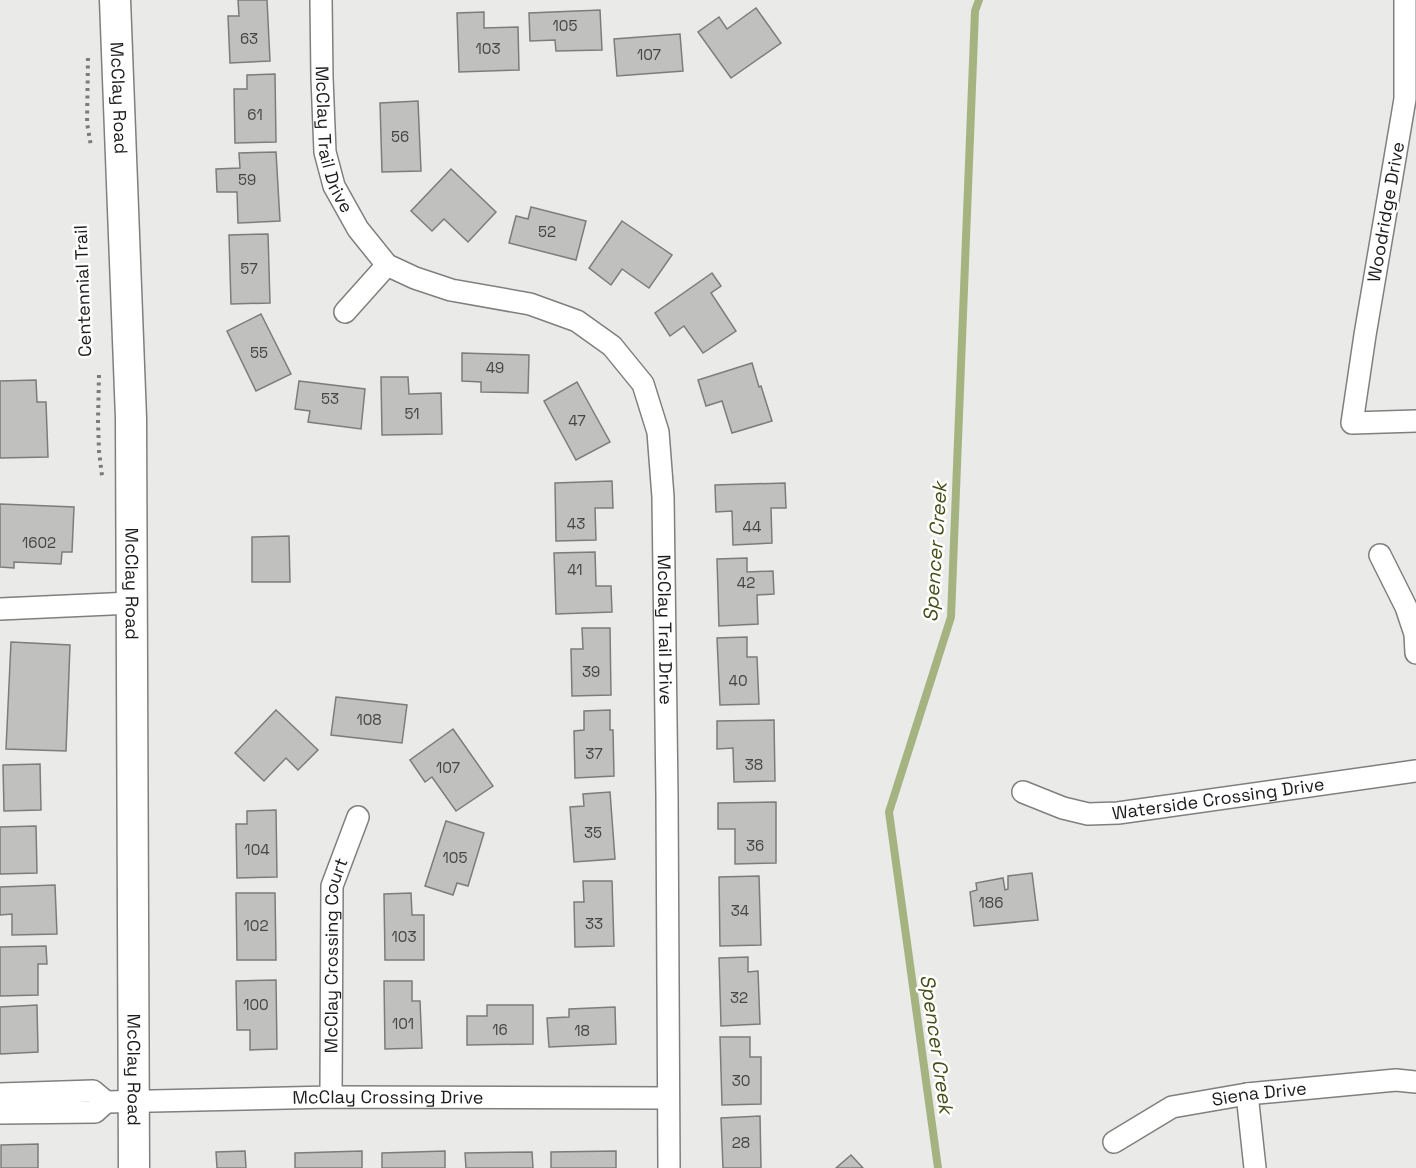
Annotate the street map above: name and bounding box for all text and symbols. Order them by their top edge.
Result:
house number: 105 [553,16,577,35]
house number: 63 [240,29,258,48]
house number: 103 [476,39,500,58]
street label: McClay Road [106,41,133,154]
house number: 107 [637,45,661,64]
street label: McClay Trail Drive [311,66,359,217]
house number: 61 [247,105,263,124]
house number: 56 [391,127,409,146]
street label: Woodridge Drive [1362,140,1409,284]
house number: 59 [238,170,256,189]
house number: 52 [538,222,556,241]
street label: Centennial Trail [69,225,96,357]
house number: 57 [240,259,258,278]
house number: 55 [250,343,268,362]
house number: 49 [486,358,504,377]
house number: 53 [321,389,339,408]
house number: 51 [404,404,420,423]
house number: 47 [568,411,586,430]
water label: Spencer Creek [917,479,953,623]
house number: 43 [567,514,585,533]
house number: 44 [743,517,761,536]
street label: McClay Road [120,527,144,640]
house number: 1602 [22,533,56,552]
street label: McClay Trail Drive [653,554,678,705]
house number: 41 [567,560,583,579]
house number: 42 [737,573,755,592]
house number: 39 [582,662,600,681]
house number: 40 [729,671,748,690]
house number: 108 [356,710,382,729]
house number: 37 [585,744,603,763]
house number: 38 [745,755,763,774]
house number: 107 [436,758,460,777]
street label: Waterside Crossing Drive [1110,772,1326,825]
house number: 35 [584,823,602,842]
house number: 36 [746,836,764,855]
house number: 104 [244,840,270,859]
house number: 105 [443,848,467,867]
street label: McClay Crossing Court [319,854,353,1053]
house number: 186 [979,893,1003,912]
house number: 34 [731,901,749,920]
house number: 33 [585,914,603,933]
house number: 102 [244,916,268,935]
house number: 103 [392,927,416,946]
water label: Spencer Creek [914,973,960,1117]
house number: 32 [730,988,748,1007]
house number: 100 [243,995,269,1014]
street label: McClay Road [122,1013,146,1126]
house number: 101 [392,1014,414,1033]
house number: 16 [492,1020,508,1039]
house number: 18 [574,1021,590,1040]
house number: 30 [732,1071,750,1090]
street label: Siena Drive [1210,1076,1308,1111]
street label: McClay Crossing Drive [292,1085,483,1109]
house number: 28 [732,1133,750,1152]

